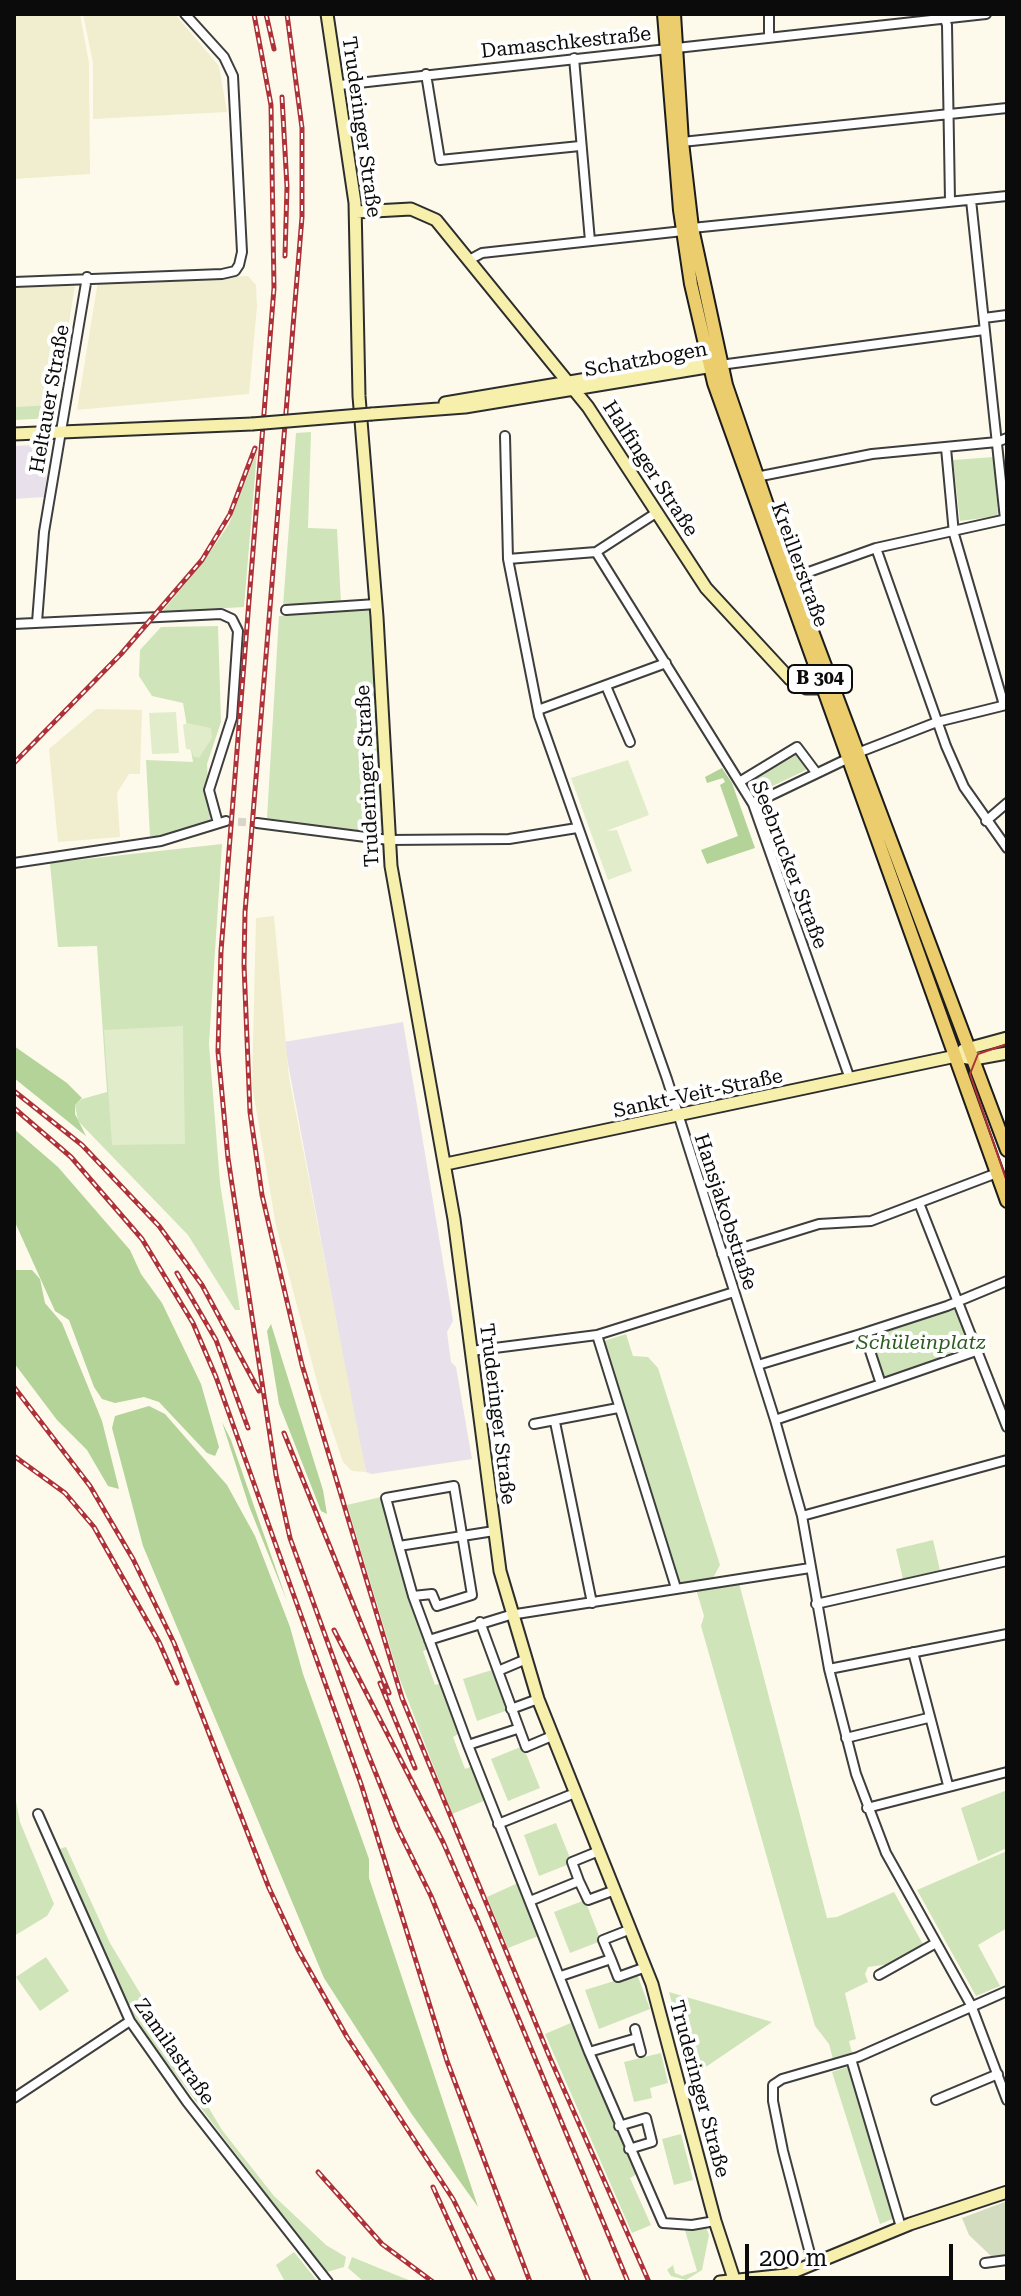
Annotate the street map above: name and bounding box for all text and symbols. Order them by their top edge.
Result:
street label: Damaschkestraße [480,22,652,64]
street label: Truderinger Straße [336,35,386,219]
street label: Heltauer Straße [25,323,75,475]
street label: Schatzbogen [583,337,709,383]
street label: Halfinger Straße [597,397,703,541]
street label: Kreillerstraße [765,499,833,631]
road number: B 304 [788,665,852,693]
street label: Truderinger Straße [351,684,385,868]
street label: Seebrucker Straße [746,778,832,952]
street label: Sankt-Veit-Straße [611,1064,785,1124]
street label: Hansjakobstraße [688,1131,762,1293]
street label: Truderinger Straße [474,1322,520,1506]
park label: Schüleinplatz [856,1331,986,1355]
street label: Zamilastraße [128,1994,220,2110]
street label: Truderinger Straße [664,1998,734,2180]
scale bar [749,2228,957,2278]
text: 200 m [759,2244,827,2272]

